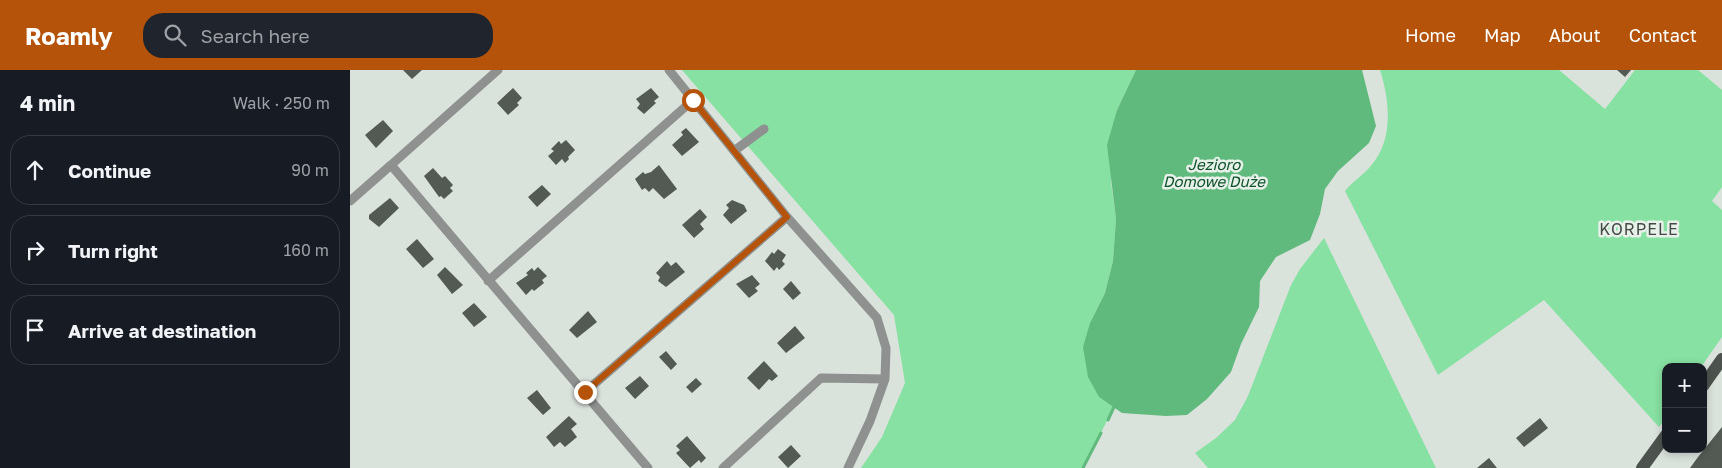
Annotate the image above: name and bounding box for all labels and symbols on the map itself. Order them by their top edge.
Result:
route start [682,89,705,112]
water label: Jezioro Domowe Duże [1163,155,1266,190]
district label: KORPELE [1599,219,1679,239]
route end [574,381,597,404]

